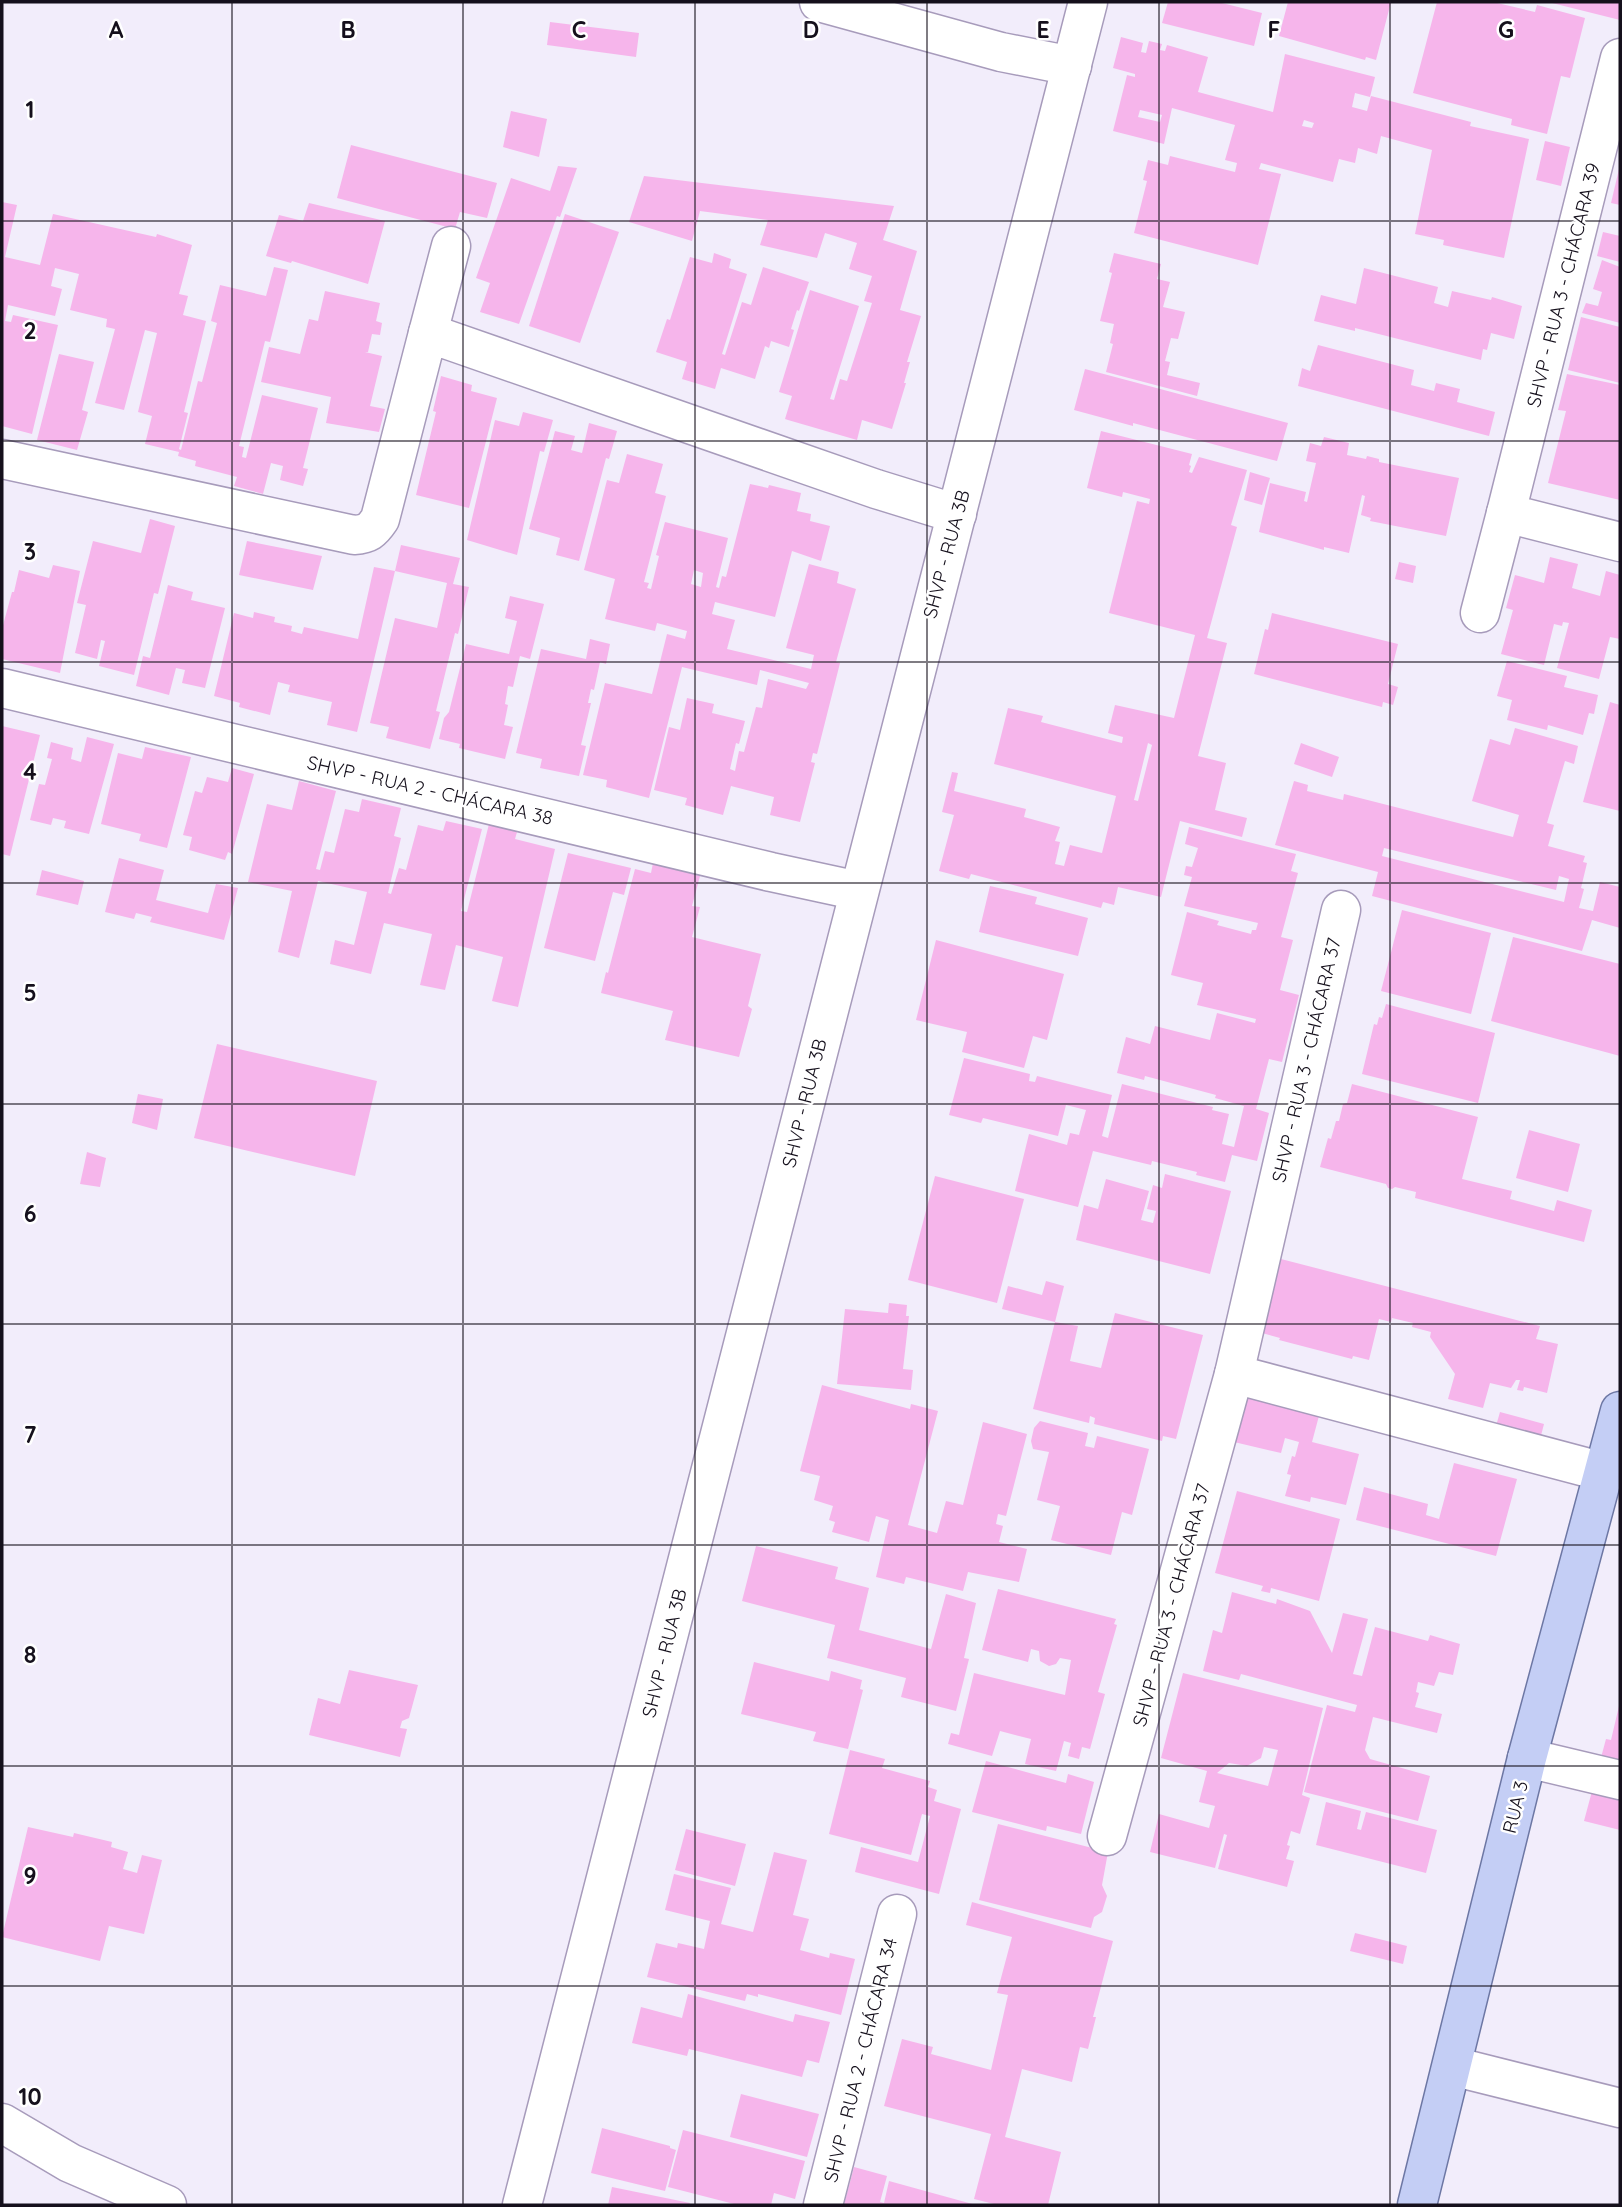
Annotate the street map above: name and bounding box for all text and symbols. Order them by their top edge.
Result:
text: A [109,15,124,44]
text: B [340,15,356,44]
text: C [572,15,586,44]
text: D [803,15,819,44]
text: E [1036,15,1050,44]
text: F [1268,15,1280,44]
text: G [1498,15,1514,44]
text: 1 [26,95,34,124]
street label: SHVP - RUA 3 - CHÁCARA 39 [1521,160,1605,410]
text: 2 [23,316,37,345]
street label: SHVP - RUA 3B [917,487,975,621]
text: 3 [24,537,36,566]
street label: SHVP - RUA 2 - CHÁCARA 38 [305,750,555,830]
text: 4 [23,757,37,786]
street label: SHVP - RUA 3 - CHÁCARA 37 [1266,935,1346,1185]
text: 5 [23,978,37,1007]
street label: SHVP - RUA 3B [776,1036,832,1170]
text: 6 [24,1199,36,1228]
text: 7 [24,1420,37,1449]
street label: SHVP - RUA 3 - CHÁCARA 37 [1127,1481,1215,1729]
street label: SHVP - RUA 3B [636,1586,692,1720]
text: 8 [24,1640,36,1669]
street label: RUA 3 [1497,1778,1533,1836]
text: 9 [23,1861,37,1890]
street label: SHVP - RUA 2 - CHÁCARA 34 [818,1935,902,2185]
text: 10 [18,2082,42,2111]

